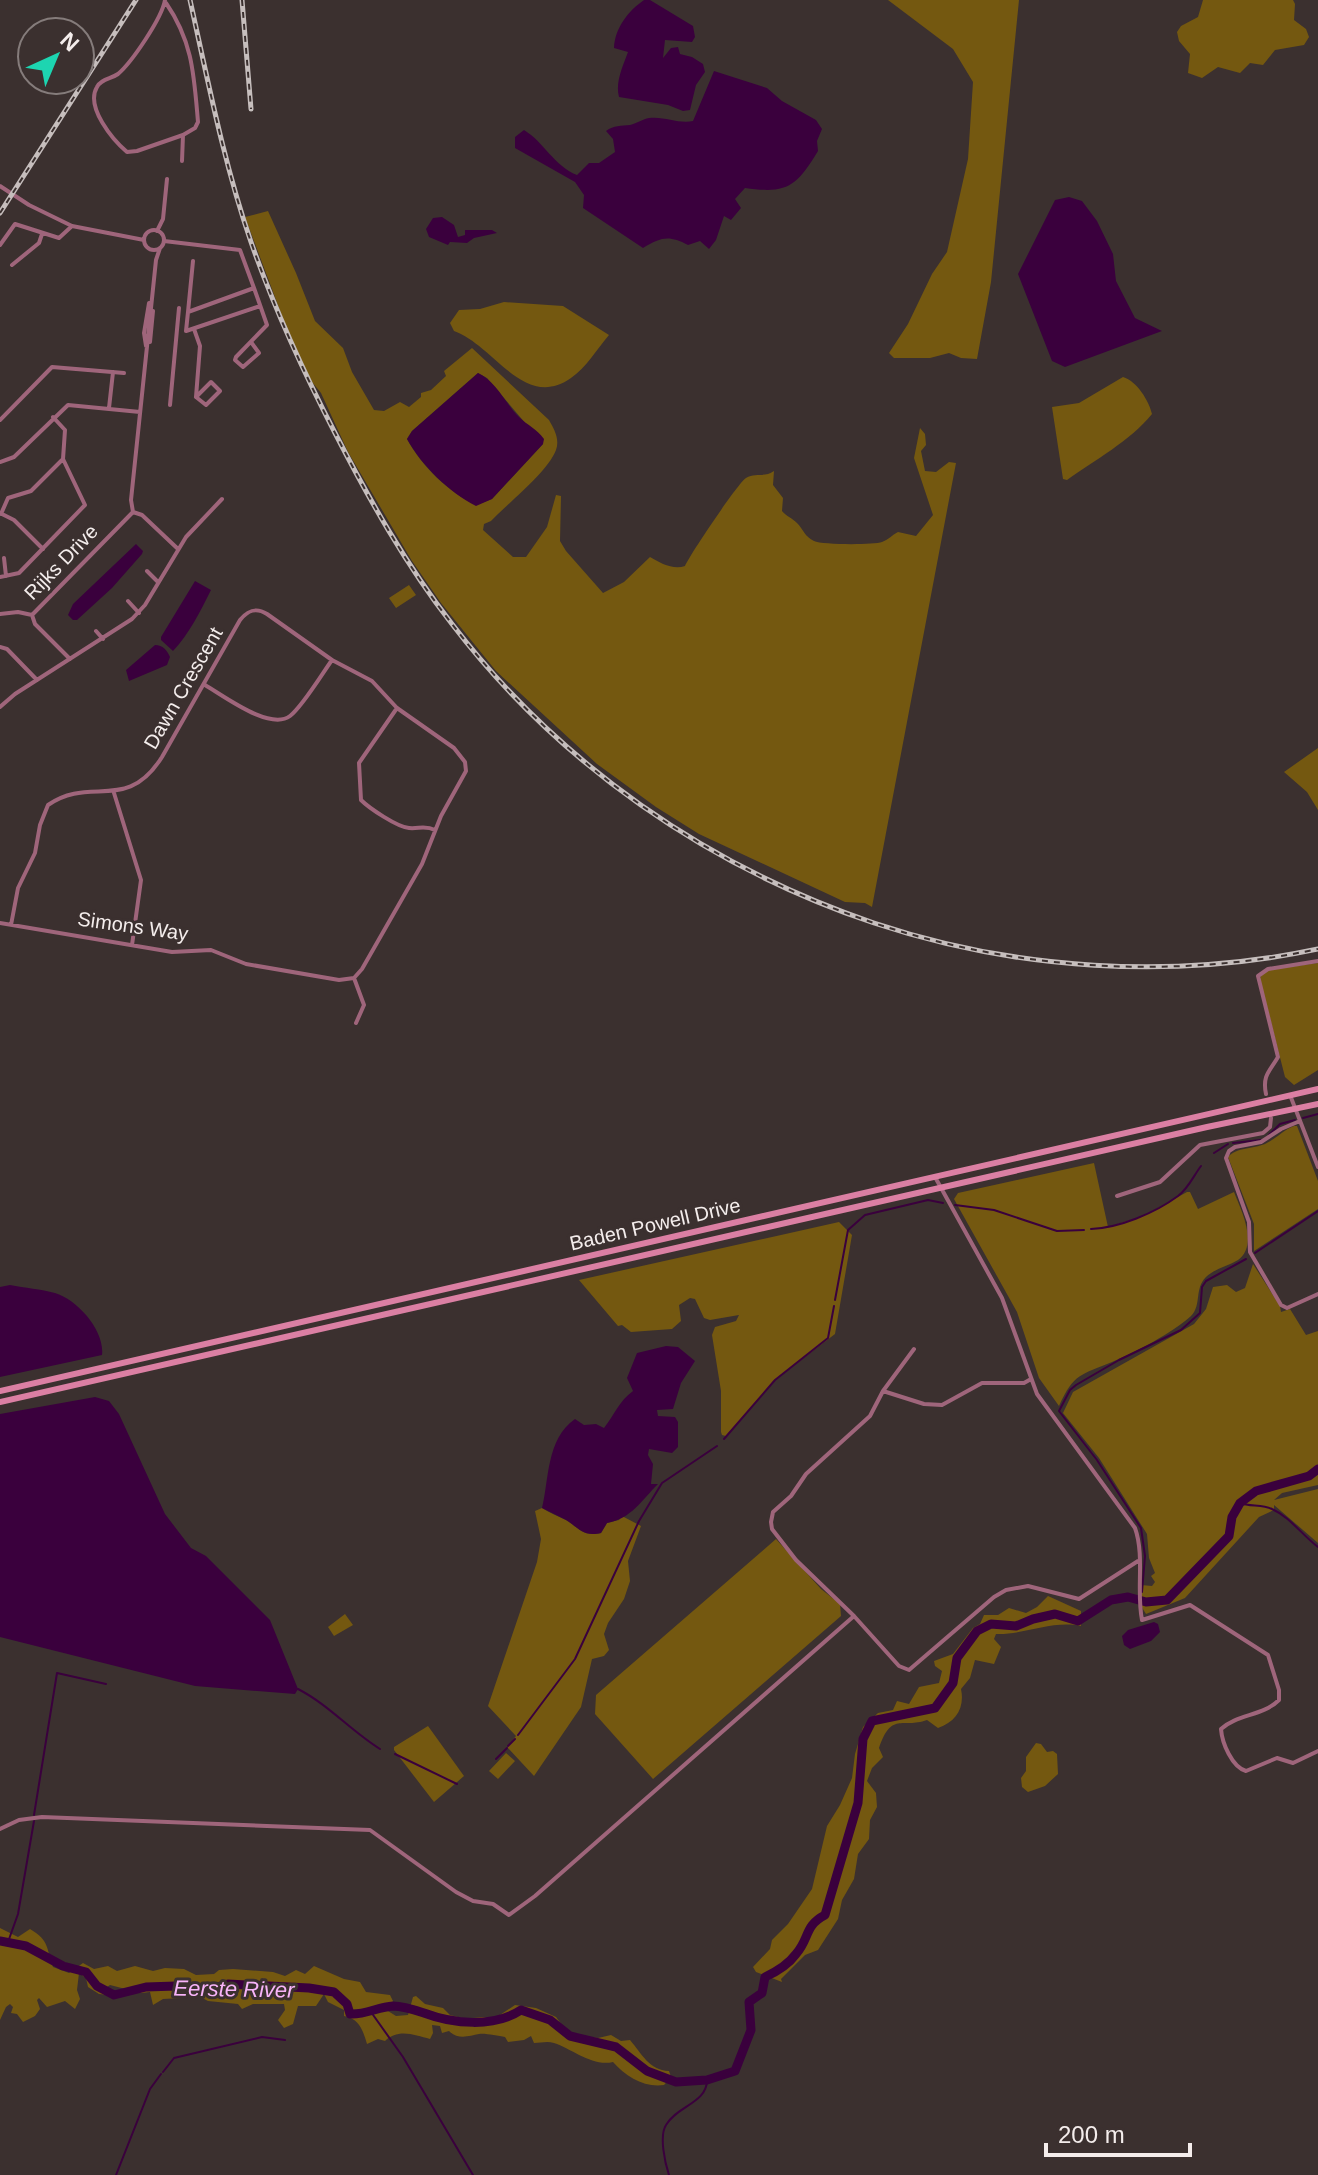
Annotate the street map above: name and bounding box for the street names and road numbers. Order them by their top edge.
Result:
street label: Rijks Drive [20,520,102,604]
street label: Dawn Crescent [139,623,227,753]
street label: Simons Way [76,907,190,945]
street label: Baden Powell Drive [567,1194,743,1254]

